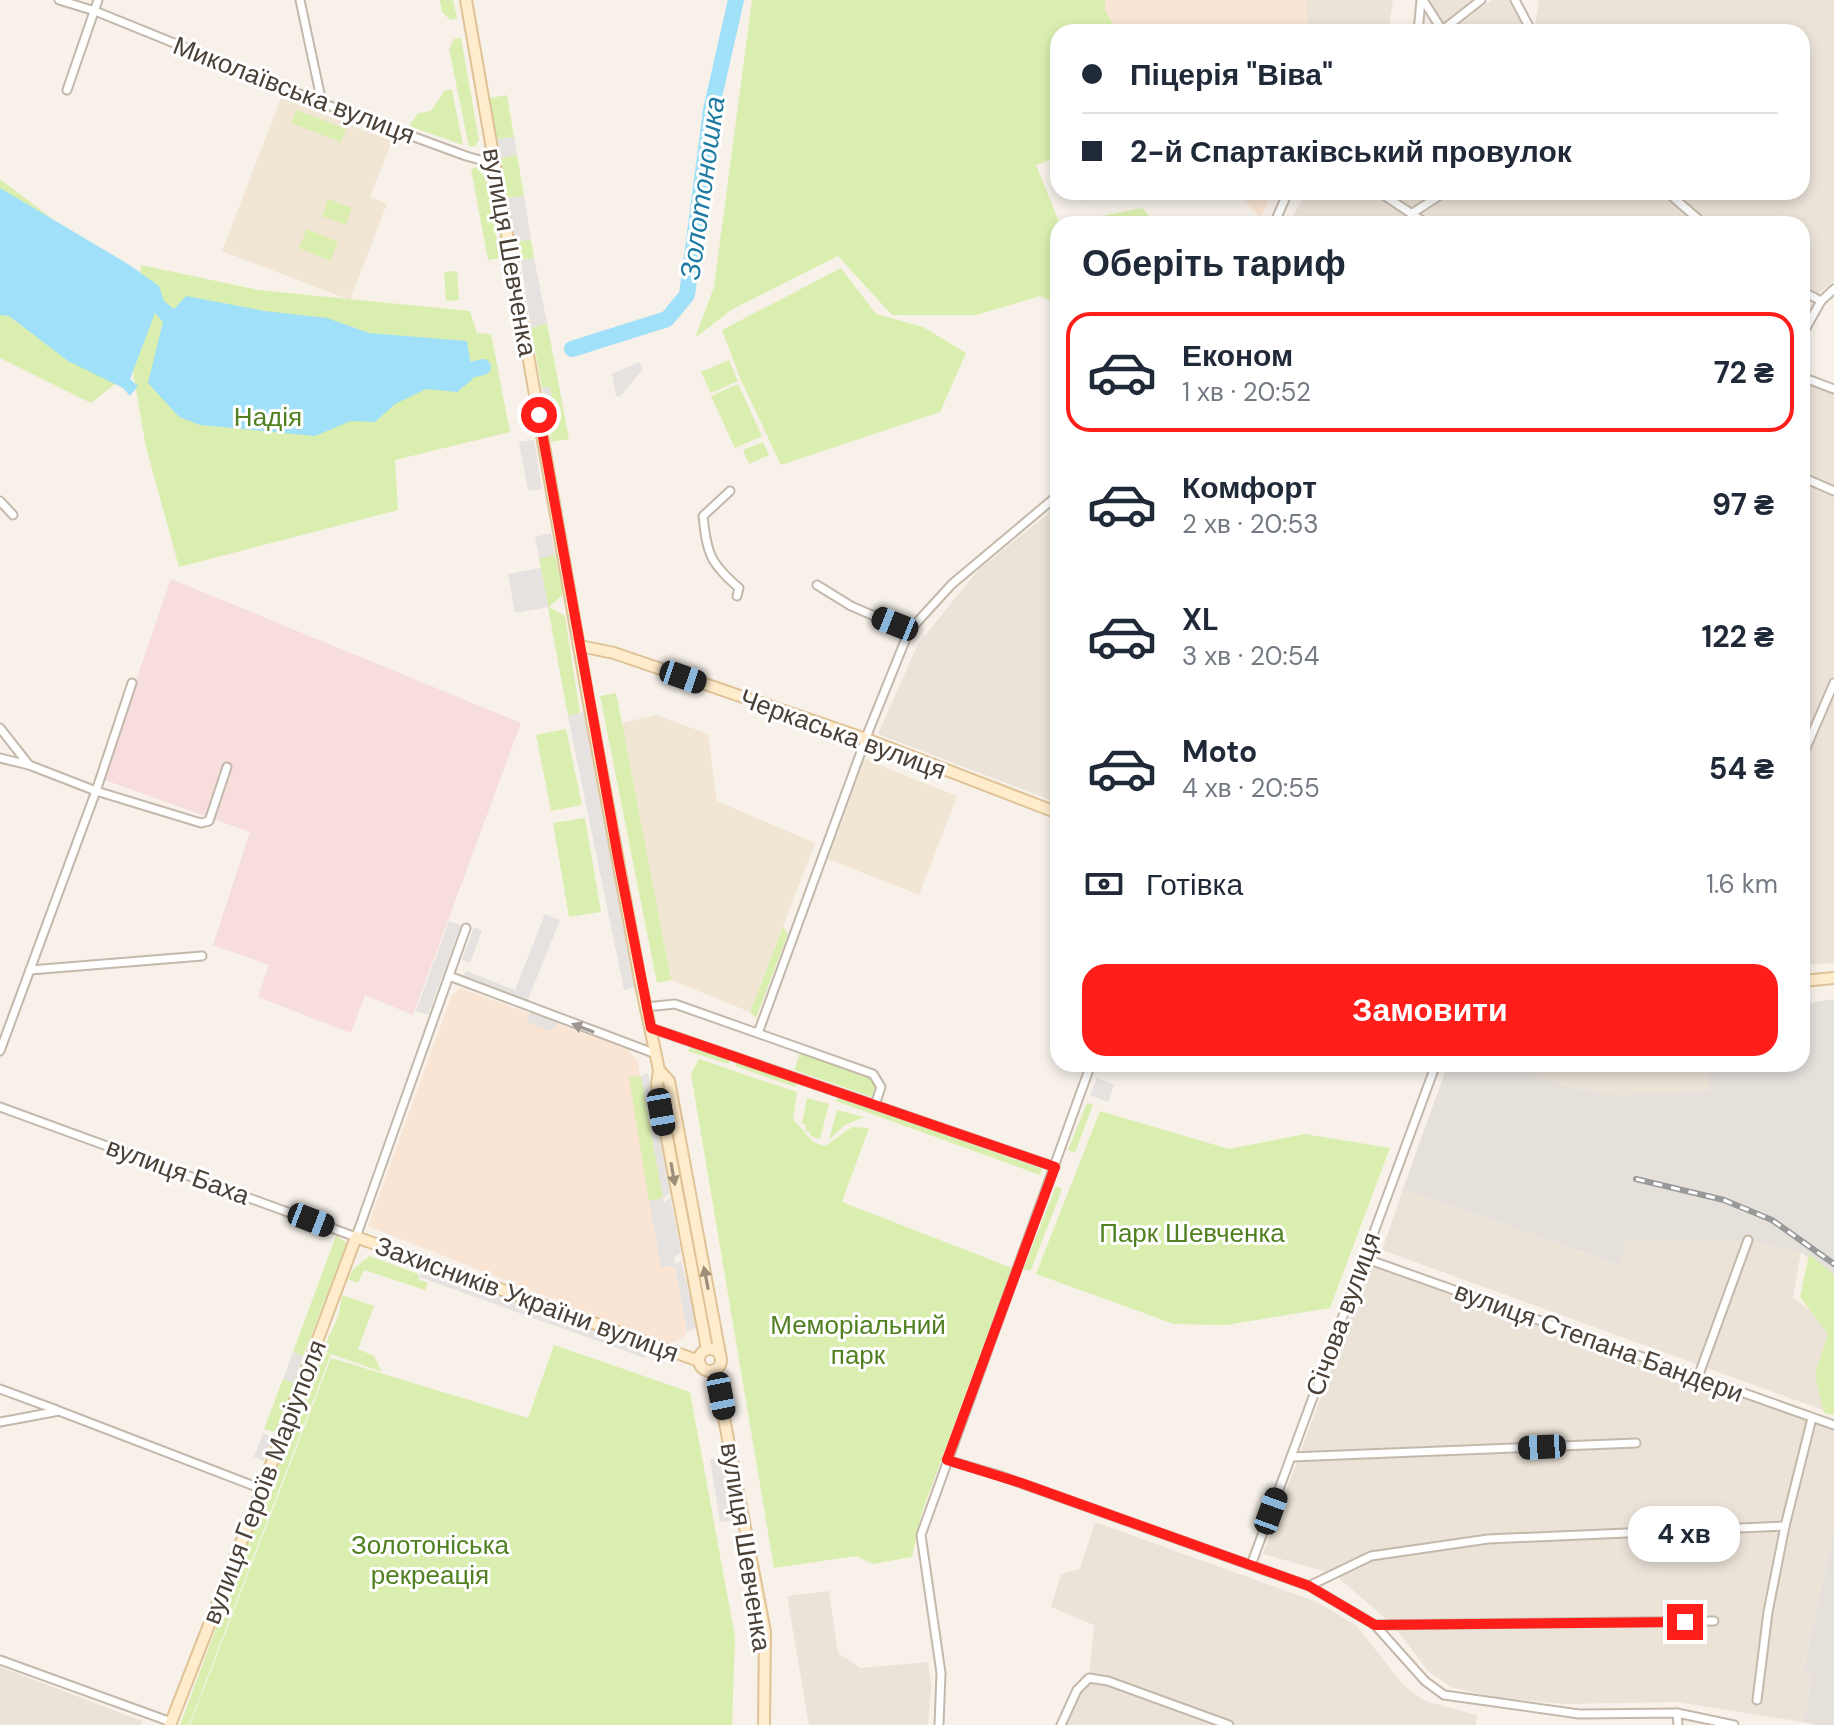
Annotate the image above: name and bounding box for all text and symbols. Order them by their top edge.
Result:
street label: Миколаївська вулиця [168,28,420,152]
text: Піцерія "Віва" [1130,55,1333,94]
water label: Золотоношка [671,94,734,282]
text: 2-й Спартаківський провулок [1130,132,1572,171]
street label: вулиця Шевченка [475,145,545,359]
text: Оберіть тариф [1082,240,1346,287]
icon: car [1086,336,1158,408]
text: Економ [1182,336,1293,375]
text: 72 ₴ [1714,353,1774,392]
text: 1 хв · 20:52 [1182,375,1311,409]
route start [521,397,557,433]
park label: Надія [234,400,302,434]
icon: car [1086,468,1158,540]
text: Комфорт [1182,468,1317,507]
text: 97 ₴ [1712,485,1774,524]
text: 2 хв · 20:53 [1182,507,1319,541]
icon: car [1086,600,1158,672]
text: XL [1182,600,1219,639]
car [868,604,922,644]
text: 122 ₴ [1701,617,1774,656]
text: 3 хв · 20:54 [1182,639,1319,673]
car [656,658,710,696]
street label: Черкаська вулиця [735,681,951,787]
icon: car [1086,732,1158,804]
text: Moto [1182,732,1257,771]
text: 54 ₴ [1709,749,1774,788]
text: 4 хв · 20:55 [1182,771,1320,805]
icon: cash [1082,862,1126,906]
text: Готівка [1146,865,1243,904]
text: 1.6 km [1706,867,1778,901]
button: Замовити [1082,964,1778,1056]
one-way arrow [571,1021,595,1034]
car [645,1086,677,1138]
street label: вулиця Баха [102,1129,255,1213]
one-way arrow [667,1162,679,1187]
car [284,1200,338,1240]
park label: Парк Шевченка [1099,1216,1285,1250]
street label: Січова вулиця [1298,1227,1388,1401]
street label: Захисників України вулиця [371,1228,683,1370]
one-way arrow [699,1265,711,1290]
street label: вулиця Степана Бандери [1450,1274,1748,1410]
park label: Меморіальний парк [770,1308,946,1372]
street label: вулиця Героїв Маріуполя [194,1335,334,1629]
car [705,1370,737,1422]
car [1517,1434,1567,1460]
street label: вулиця Шевченка [713,1440,779,1654]
car [1252,1484,1290,1538]
callout: 4 хв [1629,1506,1741,1562]
text: 4 хв [1657,1517,1711,1551]
park label: Золотоніська рекреація [351,1528,510,1592]
route end [1667,1604,1703,1640]

